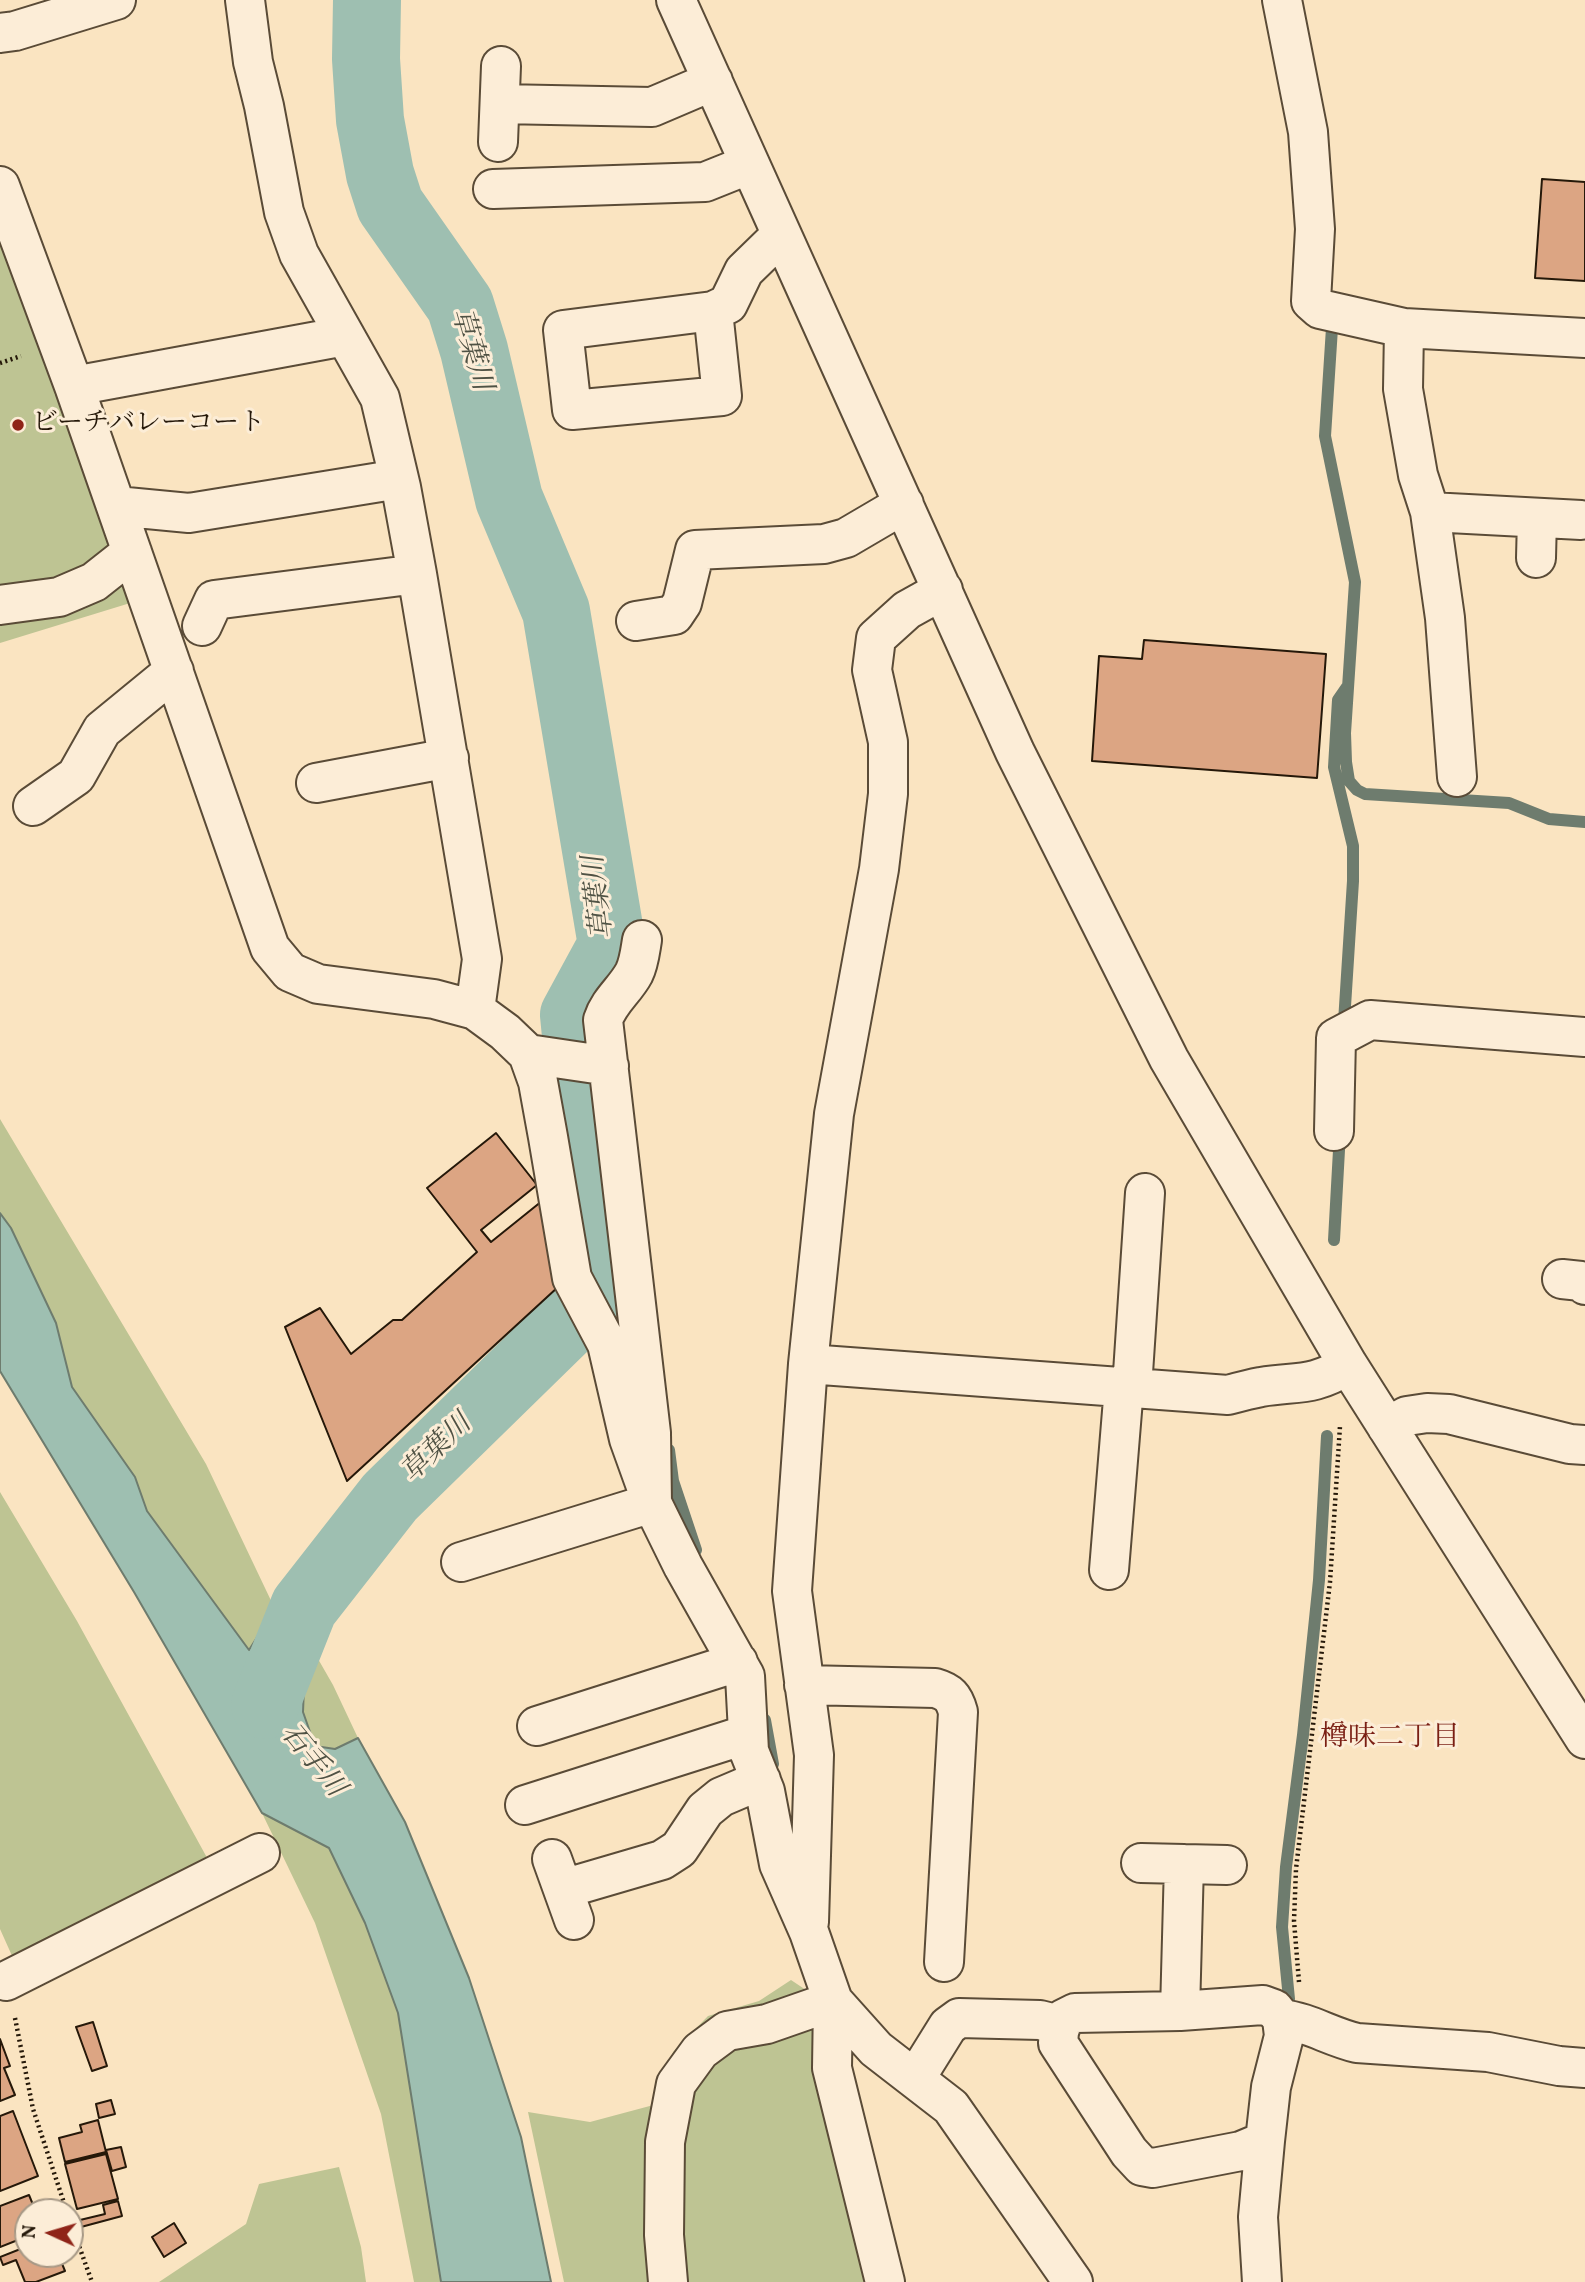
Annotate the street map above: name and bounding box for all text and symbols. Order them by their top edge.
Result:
water label: 草葉川 [441,305,497,395]
place label: ビーチバレーコート [32,409,265,441]
marker: ビーチバレーコート [10,417,26,433]
water label: 草葉川 [579,853,623,941]
water label: 草葉川 [396,1409,480,1491]
water label: 石手川 [272,1719,350,1805]
district label: 樽味二丁目 [1320,1723,1460,1757]
north arrow [14,2198,84,2268]
text: N [17,2224,43,2239]

